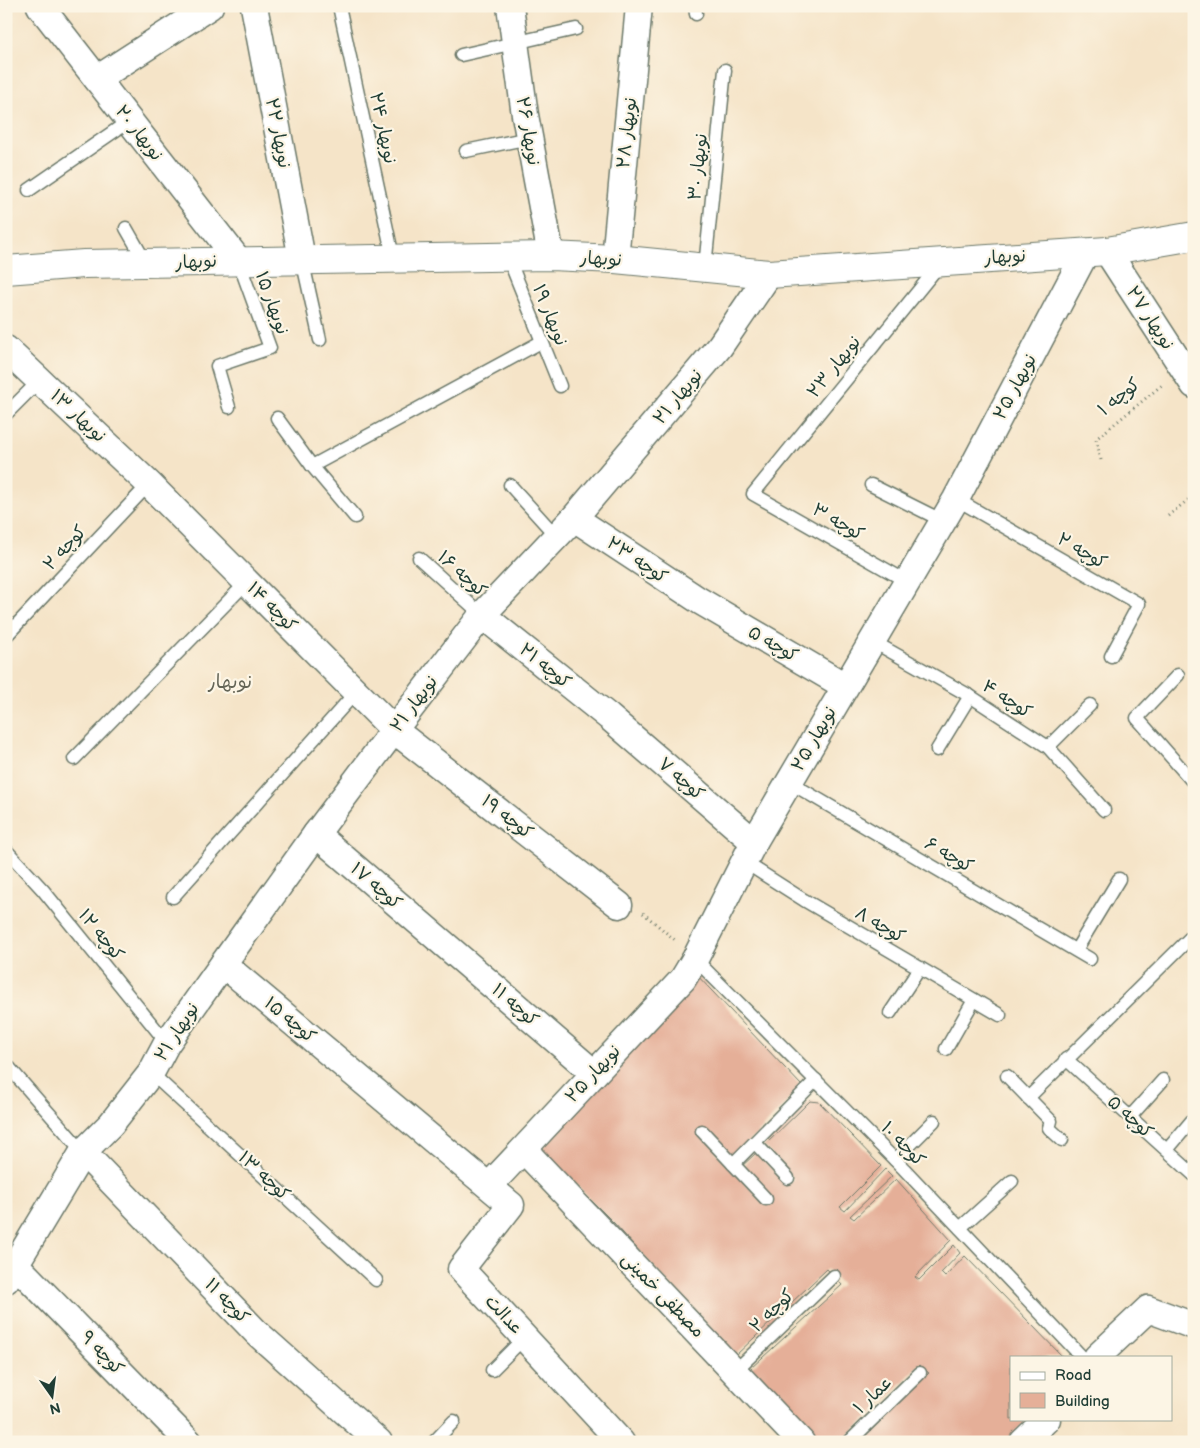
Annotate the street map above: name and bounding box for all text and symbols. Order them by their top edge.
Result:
street label: نوبهار ۲۴ [365,90,401,166]
street label: نوبهار ۲۶ [512,95,544,167]
street label: نوبهار ۲۲ [261,96,295,170]
street label: نوبهار ۲۸ [613,96,641,170]
street label: نوبهار ۲۰ [111,101,167,165]
street label: نوبهار ۳۰ [684,132,712,202]
street label: نوبهار [982,245,1027,269]
street label: نوبهار [579,247,622,271]
street label: نوبهار [174,250,217,274]
street label: نوبهار ۱۵ [251,269,293,337]
street label: نوبهار ۱۹ [528,281,572,349]
street label: نوبهار ۲۷ [1122,282,1178,354]
street label: نوبهار ۲۳ [803,332,865,402]
street label: نوبهار ۲۵ [989,351,1041,423]
street label: نوبهار ۲۱ [649,365,707,429]
street label: کوچه ۱ [1094,374,1145,421]
street label: نوبهار ۱۳ [46,385,110,447]
street label: کوچه ۳ [808,499,868,546]
street label: کوچه ۲ [39,521,92,575]
street label: کوچه ۲ [1053,528,1111,575]
street label: کوچه ۲۳ [602,532,671,589]
street label: کوچه ۱۶ [432,546,491,602]
street label: کوچه ۱۴ [242,578,301,637]
street label: کوچه ۵ [744,621,802,668]
street label: کوچه ۲۱ [514,639,575,694]
district label: نوبهار [207,671,252,694]
street label: نوبهار ۲۱ [386,672,442,736]
street label: کوچه ۴ [978,675,1036,724]
street label: نوبهار ۲۵ [787,703,841,775]
street label: کوچه ۷ [653,753,709,806]
street label: کوچه ۱۹ [477,790,537,845]
street label: کوچه ۶ [921,833,977,878]
street label: کوچه ۱۷ [346,858,406,915]
street label: کوچه ۸ [851,902,909,949]
street label: کوچه ۱۲ [73,905,128,966]
street label: کوچه ۱۱ [487,979,543,1032]
street label: کوچه ۱۵ [259,992,320,1048]
street label: نوبهار ۲۱ [150,999,204,1065]
street label: نوبهار ۲۵ [561,1041,625,1107]
street label: کوچه ۵ [1102,1091,1157,1144]
street label: کوچه ۱۰ [876,1117,929,1172]
street label: کوچه ۱۳ [233,1147,294,1206]
street label: مصطفی خمینی [617,1248,709,1342]
street label: کوچه ۱۱ [200,1274,254,1329]
street label: کوچه ۲ [745,1285,800,1338]
street label: عدالت [480,1291,528,1339]
street label: کوچه ۹ [75,1327,128,1380]
legend [1010,1356,1172,1420]
text: Road [1055,1366,1091,1385]
north arrow [28,1370,78,1420]
street label: عمار ۱ [849,1372,897,1418]
text: Building [1055,1392,1110,1411]
text: N [48,1399,62,1418]

